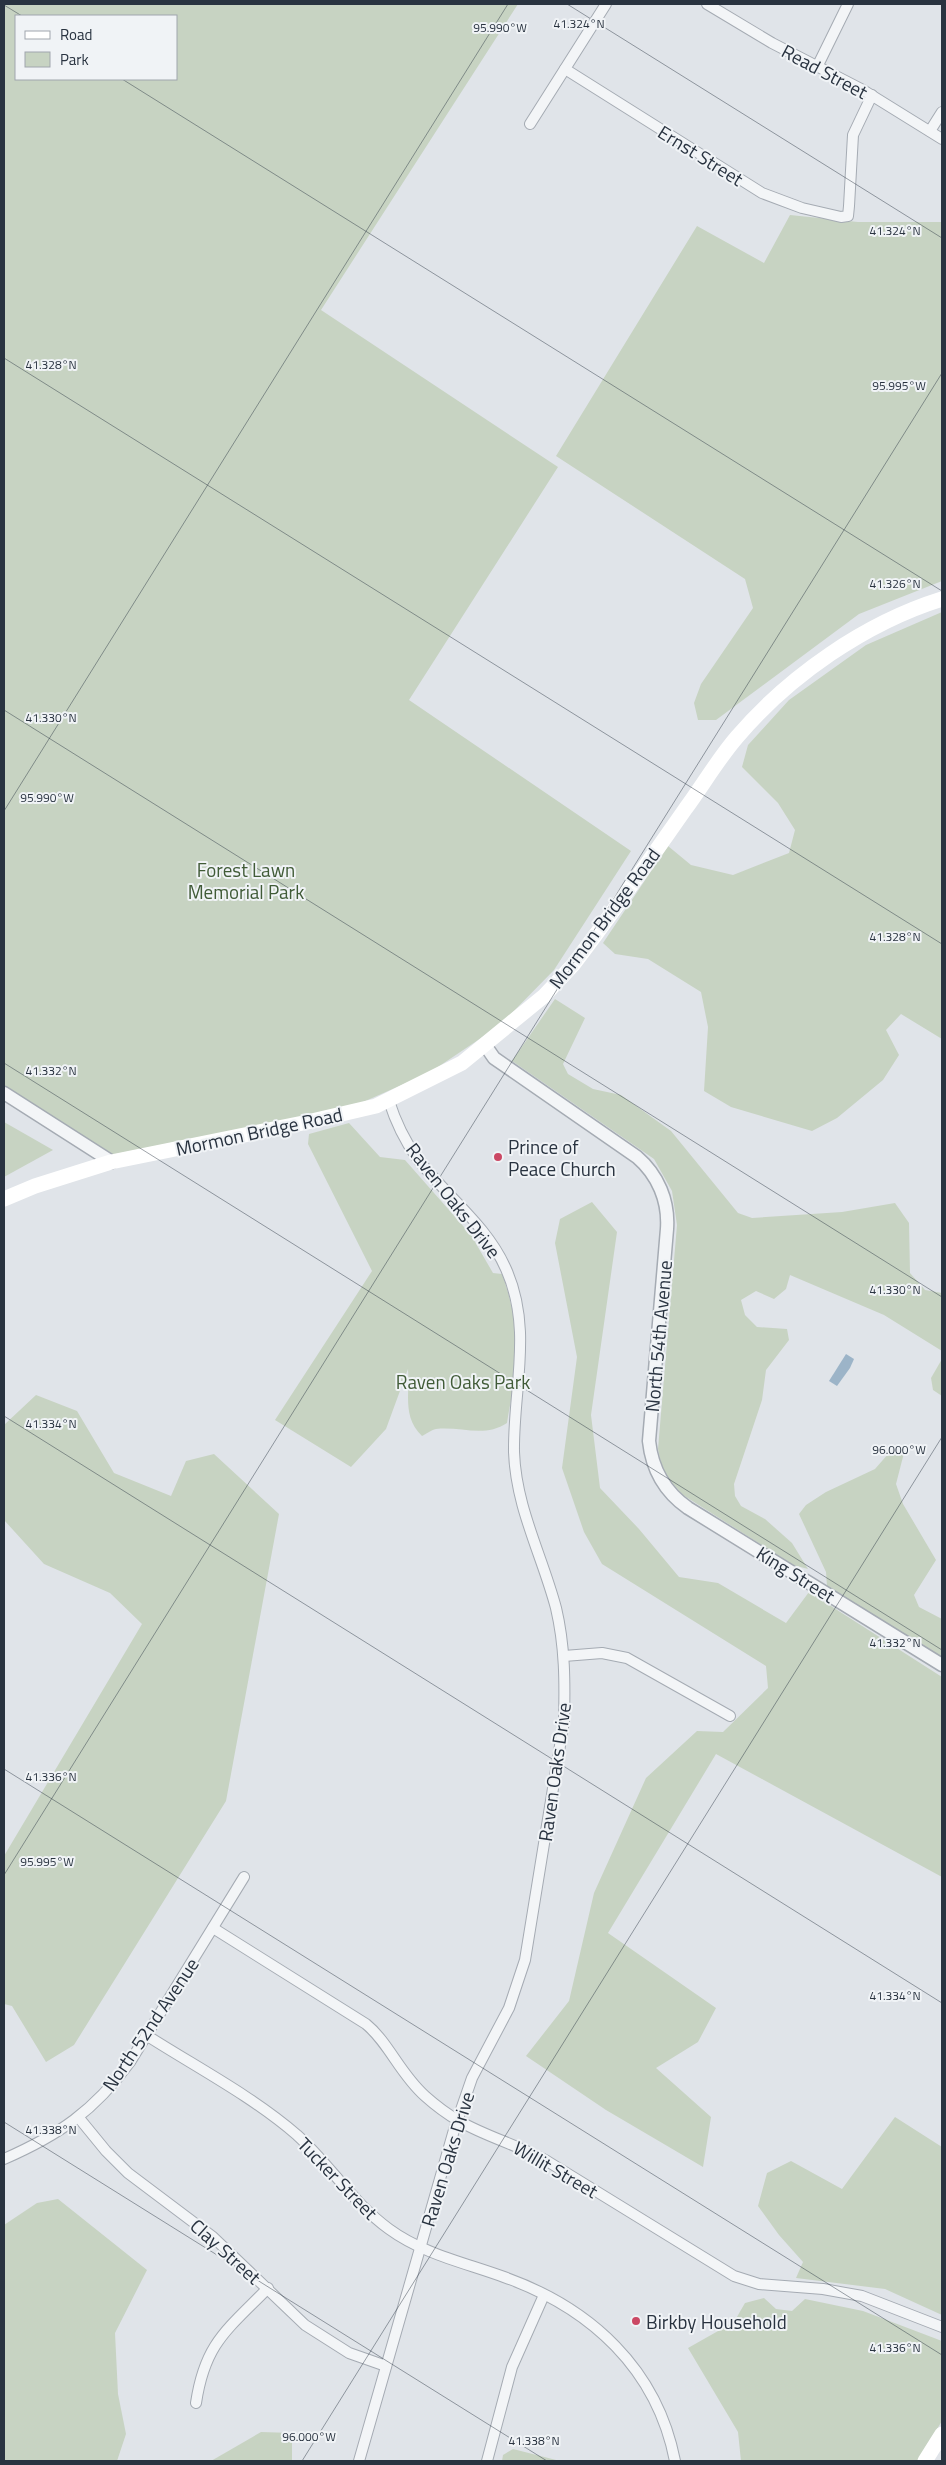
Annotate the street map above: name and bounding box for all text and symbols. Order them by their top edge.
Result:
text: 41.324°N [553,14,605,33]
legend [15,15,178,80]
text: 95.990°W [473,18,527,37]
text: Road [60,23,92,46]
street label: Read Street [777,36,874,106]
text: Park [60,48,89,71]
street label: Ernst Street [653,117,750,193]
text: 41.324°N [869,221,921,240]
text: 41.328°N [25,355,77,374]
text: 95.995°W [872,376,926,395]
text: 41.326°N [869,574,921,593]
text: 41.330°N [25,708,77,727]
text: 95.990°W [20,788,74,807]
street label: Mormon Bridge Road [541,841,667,995]
park label: Forest Lawn Memorial Park [188,855,304,906]
text: 41.328°N [869,927,921,946]
text: 41.332°N [25,1061,77,1080]
street label: Mormon Bridge Road [173,1099,345,1163]
place label: Prince of Peace Church [508,1132,616,1183]
street label: Raven Oaks Drive [400,1136,508,1264]
marker: Prince of Peace Church [492,1151,504,1163]
street label: North 54th Avenue [637,1259,679,1413]
text: 41.330°N [869,1280,921,1299]
park label: Raven Oaks Park [396,1367,530,1396]
text: 41.334°N [25,1414,77,1433]
text: 96.000°W [872,1440,926,1459]
street label: King Street [751,1538,841,1610]
text: 41.332°N [869,1633,921,1652]
street label: Raven Oaks Drive [530,1701,578,1843]
text: 41.336°N [25,1767,77,1786]
text: 95.995°W [20,1852,74,1871]
street label: North 52nd Avenue [94,1951,206,2097]
text: 41.334°N [869,1986,921,2005]
street label: Raven Oaks Drive [413,2088,481,2230]
text: 41.338°N [25,2120,77,2139]
street label: Tucker Street [291,2130,385,2226]
street label: Willit Street [508,2133,604,2205]
street label: Clay Street [184,2211,268,2291]
place label: Birkby Household [646,2307,787,2336]
marker: Birkby Household [630,2315,642,2327]
text: 41.336°N [869,2338,921,2357]
text: 96.000°W [282,2427,336,2446]
text: 41.338°N [508,2431,560,2450]

